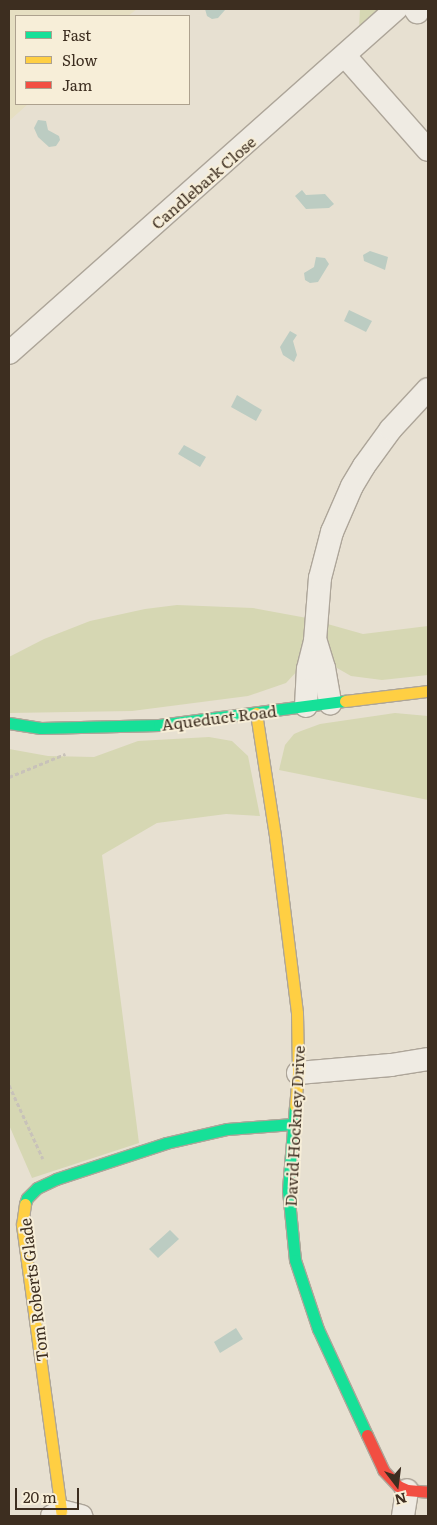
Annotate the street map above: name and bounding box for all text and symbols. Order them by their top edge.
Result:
legend [15,15,190,105]
text: Fast [62,23,91,46]
text: Slow [62,48,97,71]
text: Jam [62,73,92,96]
street label: Candlebark Close [147,131,259,233]
street label: Aqueduct Road [160,700,278,734]
street label: David Hockney Drive [280,1045,308,1207]
street label: Tom Roberts Glade [15,1217,51,1363]
north arrow [372,1460,422,1510]
scale bar [18,1478,81,1510]
text: 20 m [23,1485,57,1508]
text: N [393,1488,409,1511]

